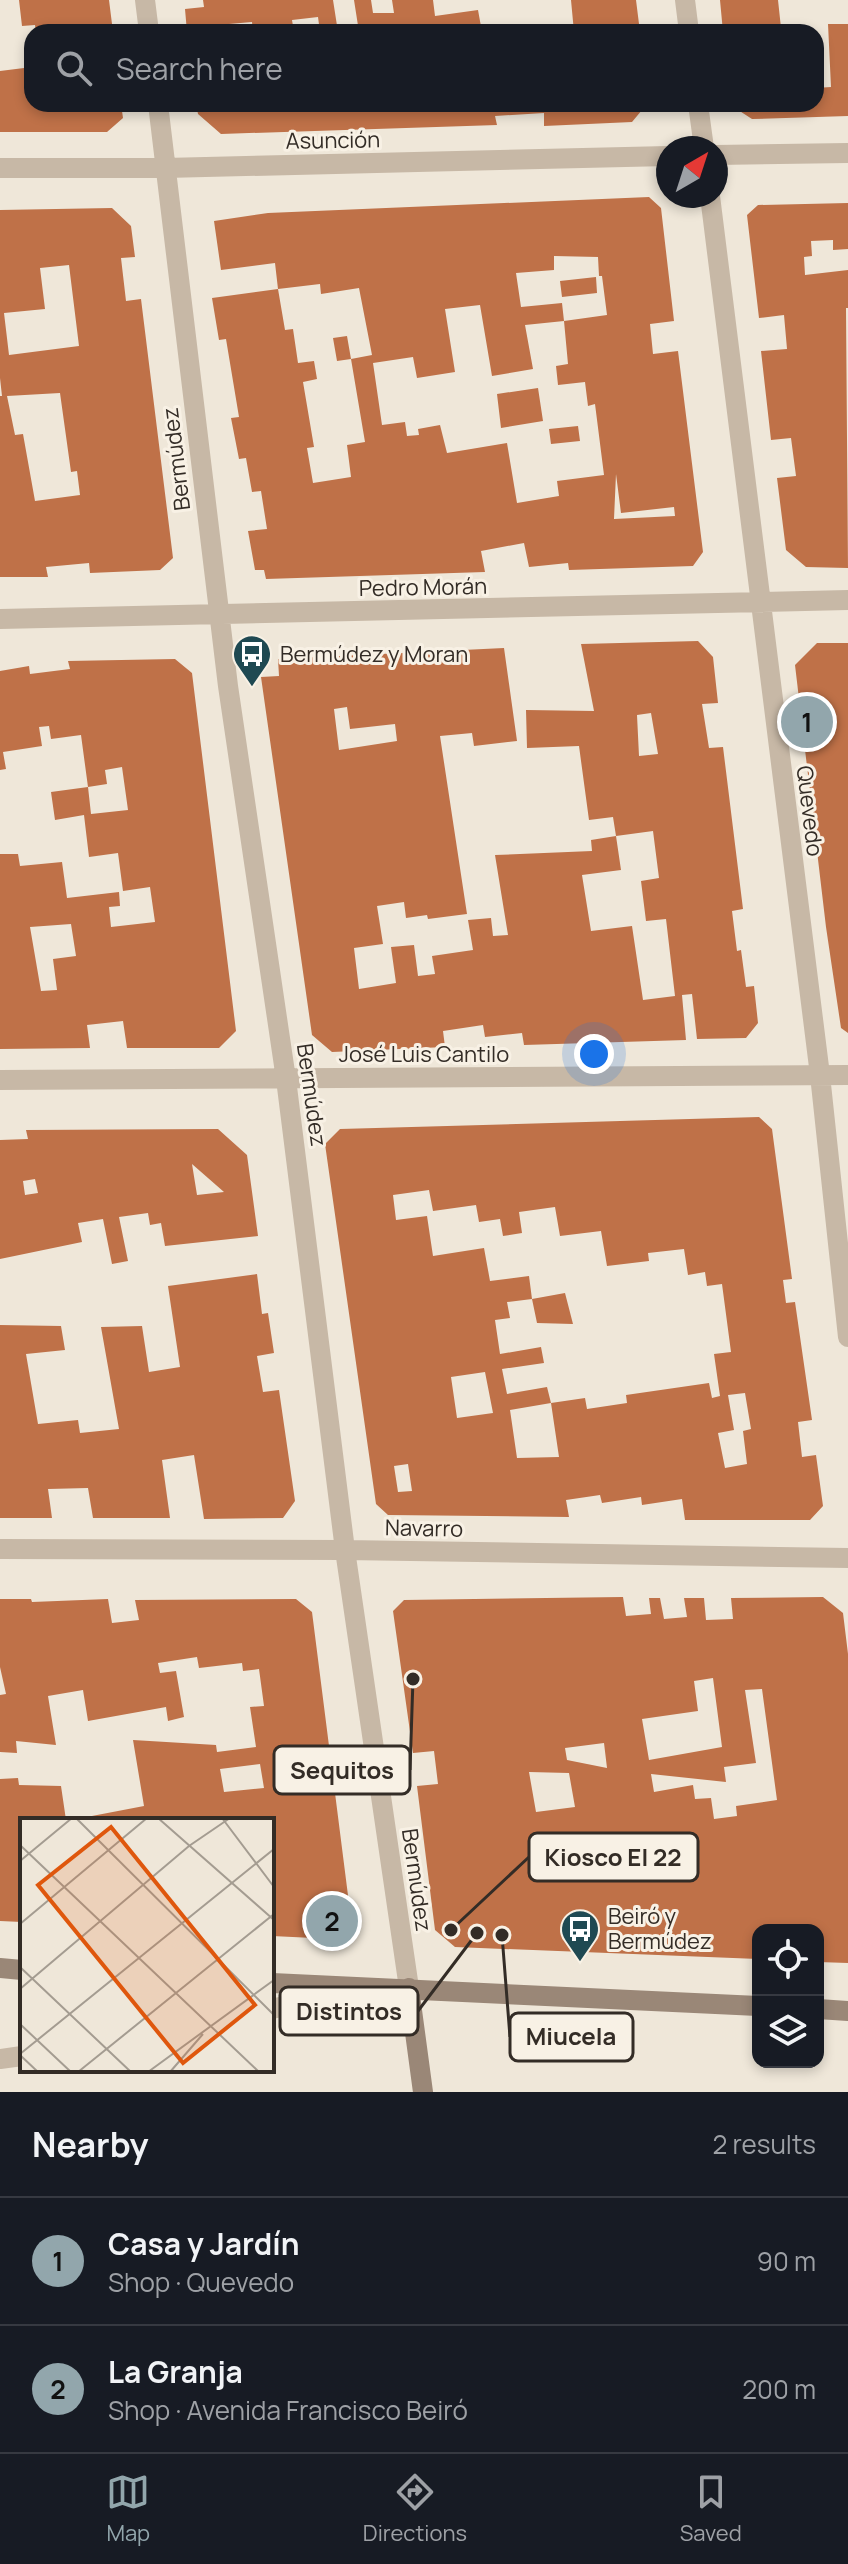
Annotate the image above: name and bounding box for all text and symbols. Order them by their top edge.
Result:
search box [24,24,824,112]
icon: search [52,46,96,90]
text: Search here [116,48,283,89]
street label: Asunción [285,124,381,156]
north arrow [656,136,728,208]
street label: Bermúdez [155,406,197,512]
street label: Pedro Morán [358,571,488,603]
bus stop icon: Bermúdez y Moran [231,633,273,688]
place label: Bermúdez y Moran [280,639,468,669]
pin: 1 [781,692,833,752]
street label: Quevedo [790,764,830,858]
your location [574,1034,614,1074]
street label: José Luis Cantilo [339,1039,509,1069]
street label: Bermúdez [290,1042,334,1148]
street label: Navarro [385,1512,463,1544]
callout: Sequitos [274,1746,410,1794]
text: Sequitos [290,1753,394,1786]
inset map [20,1818,274,2072]
street label: Bermúdez [395,1827,439,1933]
callout: Kiosco El 22 [529,1833,698,1881]
text: Kiosco El 22 [544,1840,682,1873]
pin: 2 [306,1891,358,1951]
place label: Beiró y Bermúdez [608,1901,712,1956]
bus stop icon: Beiró y Bermúdez [559,1908,601,1963]
map controls [752,1924,824,2068]
button: locate [752,1924,824,1996]
callout: Distintos [280,1987,418,2035]
text: Distintos [296,1994,402,2027]
button: layers [752,1996,824,2068]
callout: Miucela [510,2013,633,2061]
text: Miucela [526,2019,616,2052]
text: Nearby [32,2121,148,2167]
text: 2 results [712,2126,816,2162]
text: Casa y Jardín [108,2223,299,2264]
text: 1 [52,2243,64,2279]
text: 90 m [757,2243,816,2279]
text: Shop · Quevedo [108,2264,294,2300]
text: La Granja [108,2351,243,2392]
text: 2 [50,2371,66,2407]
text: 200 m [742,2371,816,2407]
text: Shop · Avenida Francisco Beiró [108,2392,468,2428]
tab: Map [106,2470,150,2548]
tab: Directions [363,2470,467,2548]
tab: Saved [680,2470,742,2548]

